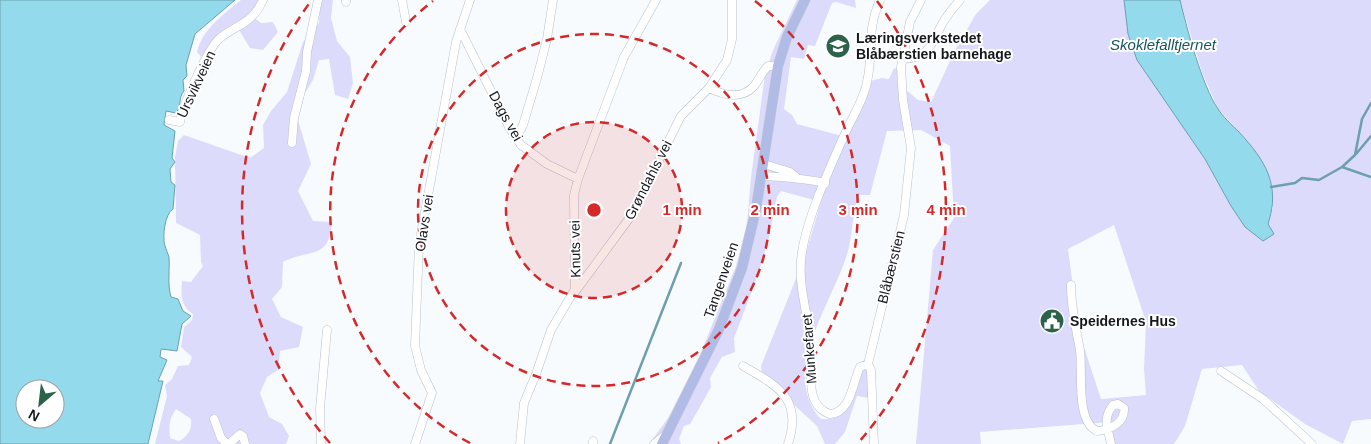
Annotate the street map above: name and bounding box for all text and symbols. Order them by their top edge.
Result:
place label: Læringsverkstedet Blåbærstien barnehage [856,30,1012,62]
school or university icon: Læringsverkstedet Blåbærstien barnehage [825,33,851,59]
water label: Skoklefalltjernet [1110,36,1217,53]
street label: Ursvikveien [173,48,219,120]
street label: Dags vei [486,88,526,144]
street label: Grøndahls vei [621,138,675,222]
street label: Olavs vei [412,193,436,253]
centre of rings [585,201,603,219]
text: 1 min [662,201,702,218]
text: 2 min [750,201,790,218]
text: 3 min [838,201,878,218]
text: 4 min [926,201,966,218]
street label: Knuts vei [566,220,584,278]
street label: Blåbærstien [874,229,908,305]
street label: Tangenveien [701,240,741,320]
public building icon: Speidernes Hus [1039,308,1065,334]
street label: Munkefaret [799,313,819,384]
place label: Speidernes Hus [1070,313,1176,329]
north arrow [15,379,65,429]
text: N [26,406,42,425]

